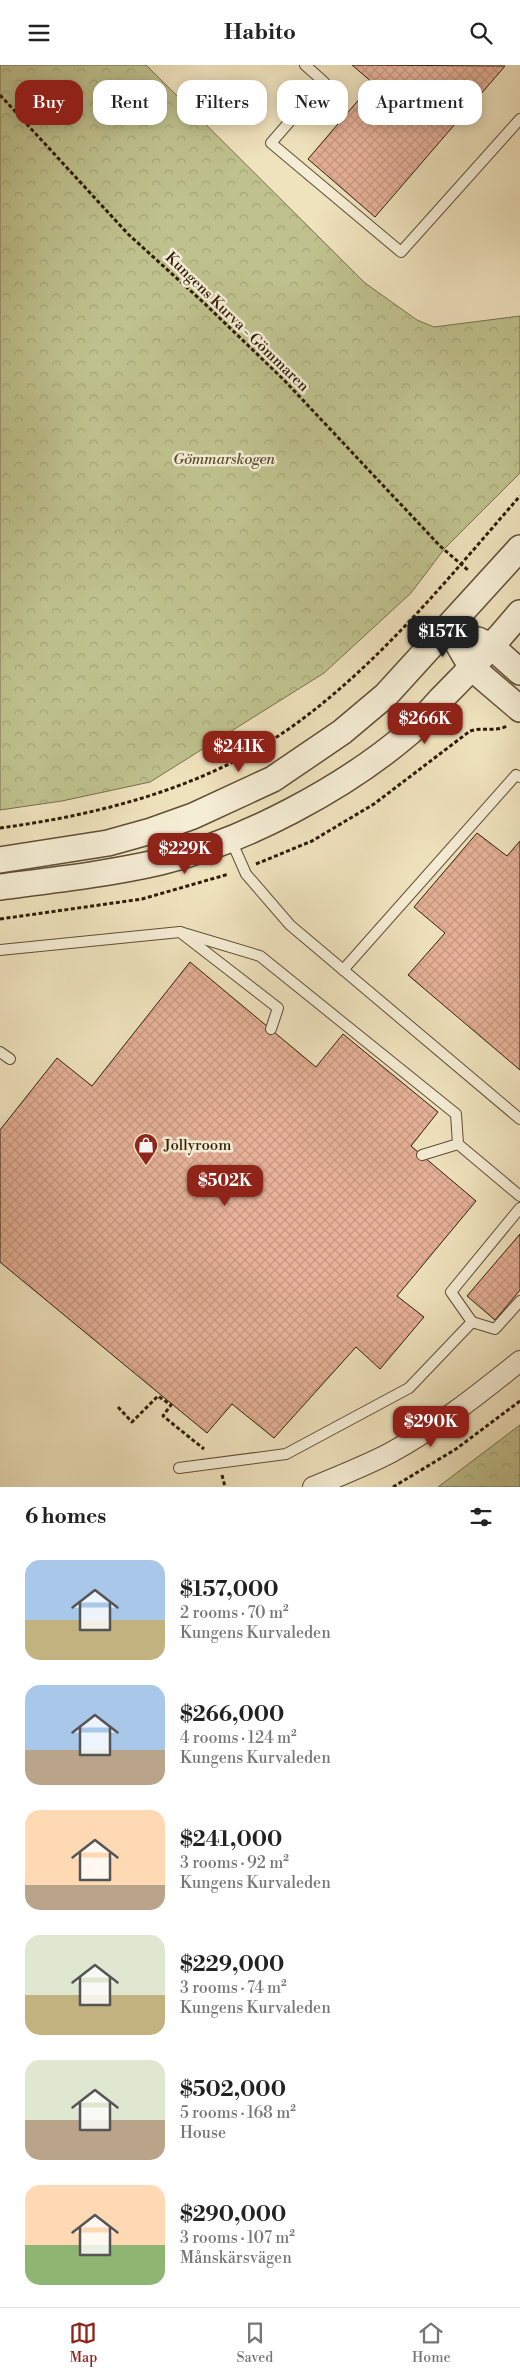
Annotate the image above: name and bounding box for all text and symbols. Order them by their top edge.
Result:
icon: menu [25,19,53,47]
text: Habito [224,19,296,46]
icon: search [467,19,495,47]
chip: Buy [15,80,83,125]
chip: Rent [93,80,167,125]
chip: Filters [177,80,267,125]
chip: New [277,80,348,125]
chip: Apartment [358,80,482,125]
street label: Kungens Kurva - Gömmaren [161,248,313,396]
park label: Gömmarskogen [173,450,276,469]
pin: $157K [408,615,478,658]
text: $157K [418,622,468,642]
pin: $266K [390,703,460,745]
text: $266K [399,709,451,729]
pin: $241K [204,731,274,773]
text: $241K [214,737,264,757]
pin: $229K [150,833,220,875]
text: $229K [159,839,211,859]
shop icon: Jollyroom [133,1132,159,1166]
place label: Jollyroom [163,1136,231,1155]
pin: $502K [190,1165,260,1207]
text: $502K [198,1171,252,1191]
pin: $290K [396,1405,466,1448]
text: $290K [404,1412,458,1432]
icon: filters [467,1503,495,1531]
text: 6 homes [25,1504,106,1530]
text: $157,000 [180,1577,279,1603]
icon: home [65,1580,125,1640]
text: 2 rooms · 70 m² [180,1603,289,1623]
text: Kungens Kurvaleden [180,1623,331,1643]
text: $266,000 [180,1702,284,1728]
icon: home [65,1705,125,1765]
text: 4 rooms · 124 m² [180,1728,297,1748]
text: Kungens Kurvaleden [180,1748,331,1768]
text: $241,000 [180,1827,282,1853]
icon: home [65,1830,125,1890]
text: 3 rooms · 92 m² [180,1853,289,1873]
text: Kungens Kurvaleden [180,1873,331,1893]
text: $229,000 [180,1952,284,1978]
icon: home [65,1955,125,2015]
text: 3 rooms · 74 m² [180,1978,287,1998]
text: Kungens Kurvaleden [180,1998,331,2018]
text: $502,000 [180,2077,286,2103]
icon: home [65,2080,125,2140]
text: 5 rooms · 168 m² [180,2103,296,2123]
text: House [180,2123,226,2143]
text: $290,000 [180,2202,286,2228]
icon: home [65,2205,125,2265]
text: 3 rooms · 107 m² [180,2228,295,2248]
text: Månskärsvägen [180,2248,292,2268]
tab: Map [69,2319,97,2367]
tab: Saved [236,2319,273,2367]
tab: Home [412,2319,451,2367]

